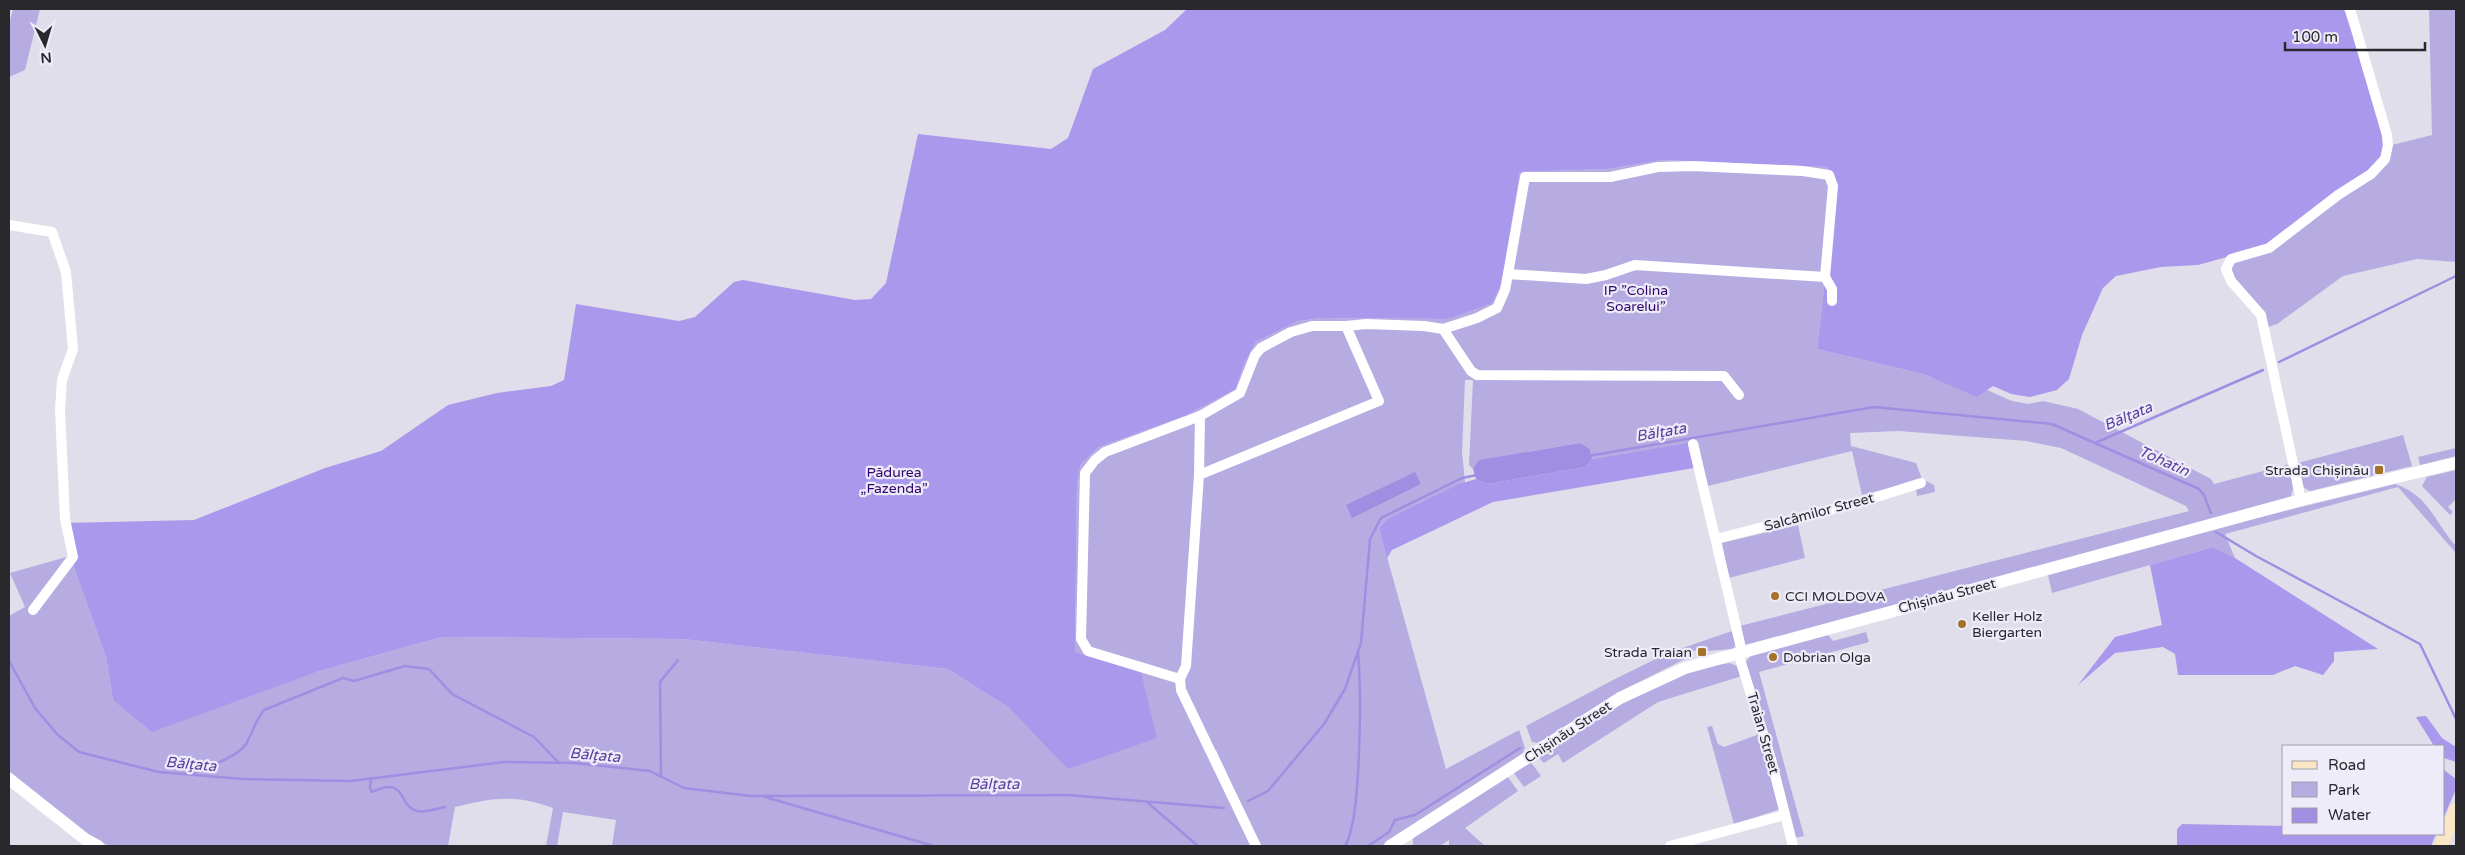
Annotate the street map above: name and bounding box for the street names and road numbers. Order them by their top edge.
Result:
street label: Salcâmilor Street [1762,489,1876,535]
street label: Chișinău Street [1896,575,1998,617]
street label: Traian Street [1743,690,1783,777]
street label: Chișinău Street [1521,697,1615,766]

